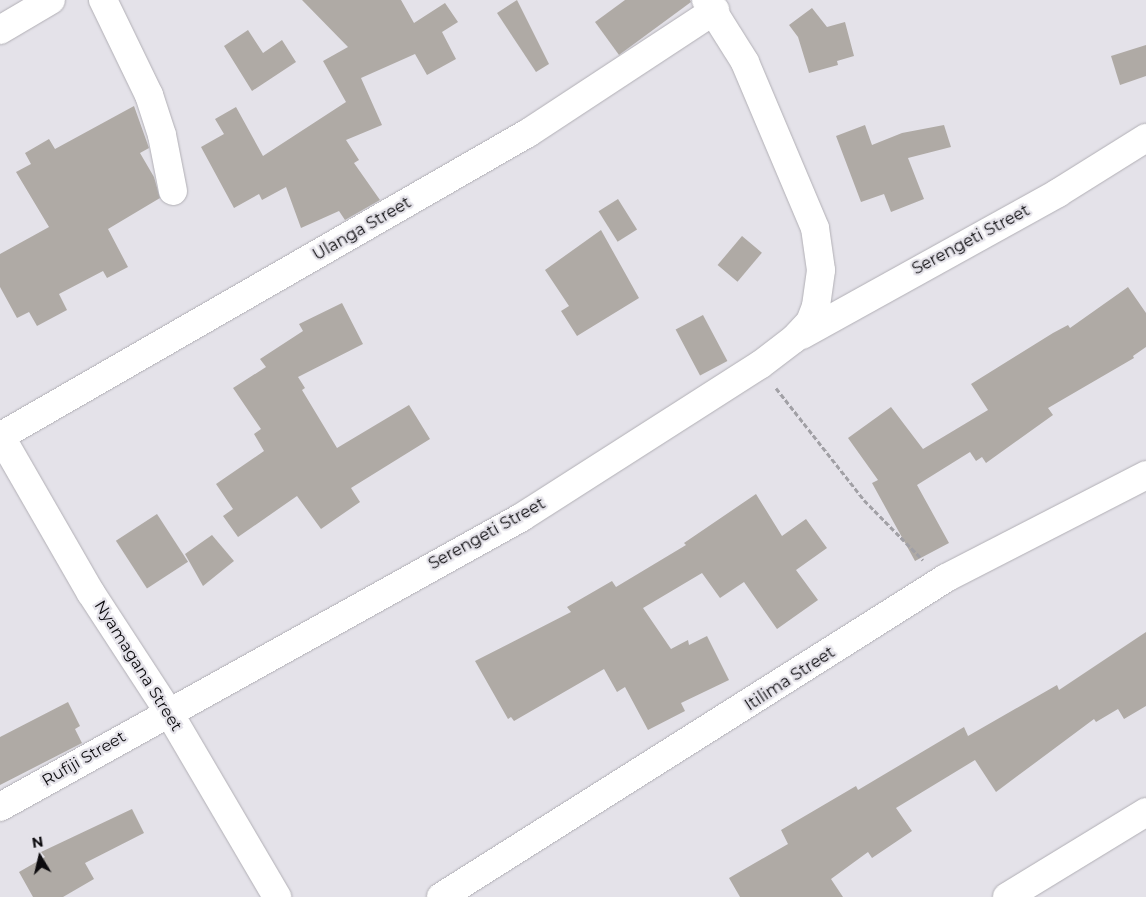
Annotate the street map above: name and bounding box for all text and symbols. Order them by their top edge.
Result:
street label: Ulanga Street [309,193,415,265]
street label: Serengeti Street [909,201,1033,279]
street label: Serengeti Street [425,494,549,574]
street label: Nyamagana Street [90,597,186,735]
street label: Itilima Street [741,643,839,715]
street label: Rufiji Street [39,727,129,791]
north arrow [15,832,65,882]
text: N [31,832,45,852]

